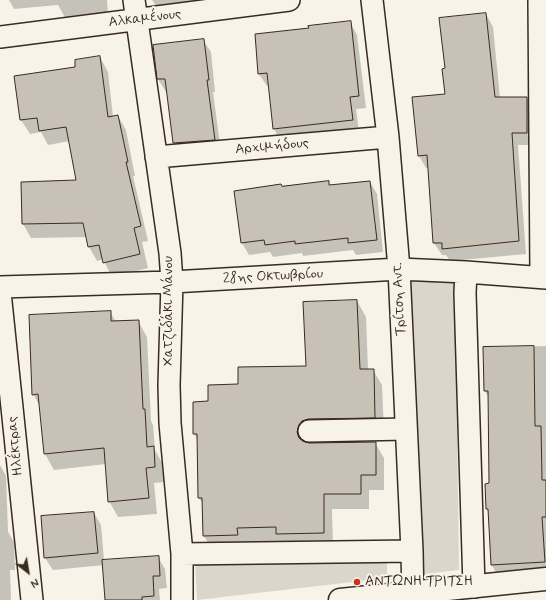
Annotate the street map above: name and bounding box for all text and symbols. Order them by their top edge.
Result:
street label: Αλκαμένους [108,6,182,32]
street label: Αρχιμήδους [234,135,310,159]
street label: Χατζιδάκι Μάνου [161,256,177,366]
street label: Τρίτση Αντ. [390,262,410,336]
street label: 28ης Οκτωβρίου [222,266,324,288]
street label: Ηλέκτρας [5,415,27,477]
north arrow [8,552,48,592]
text: N [27,574,41,590]
place label: ΑΝΤΩΝΗ ΤΡΙΤΣΗ [365,574,473,590]
marker: ΑΝΤΩΝΗ ΤΡΙΤΣΗ [352,577,362,587]

